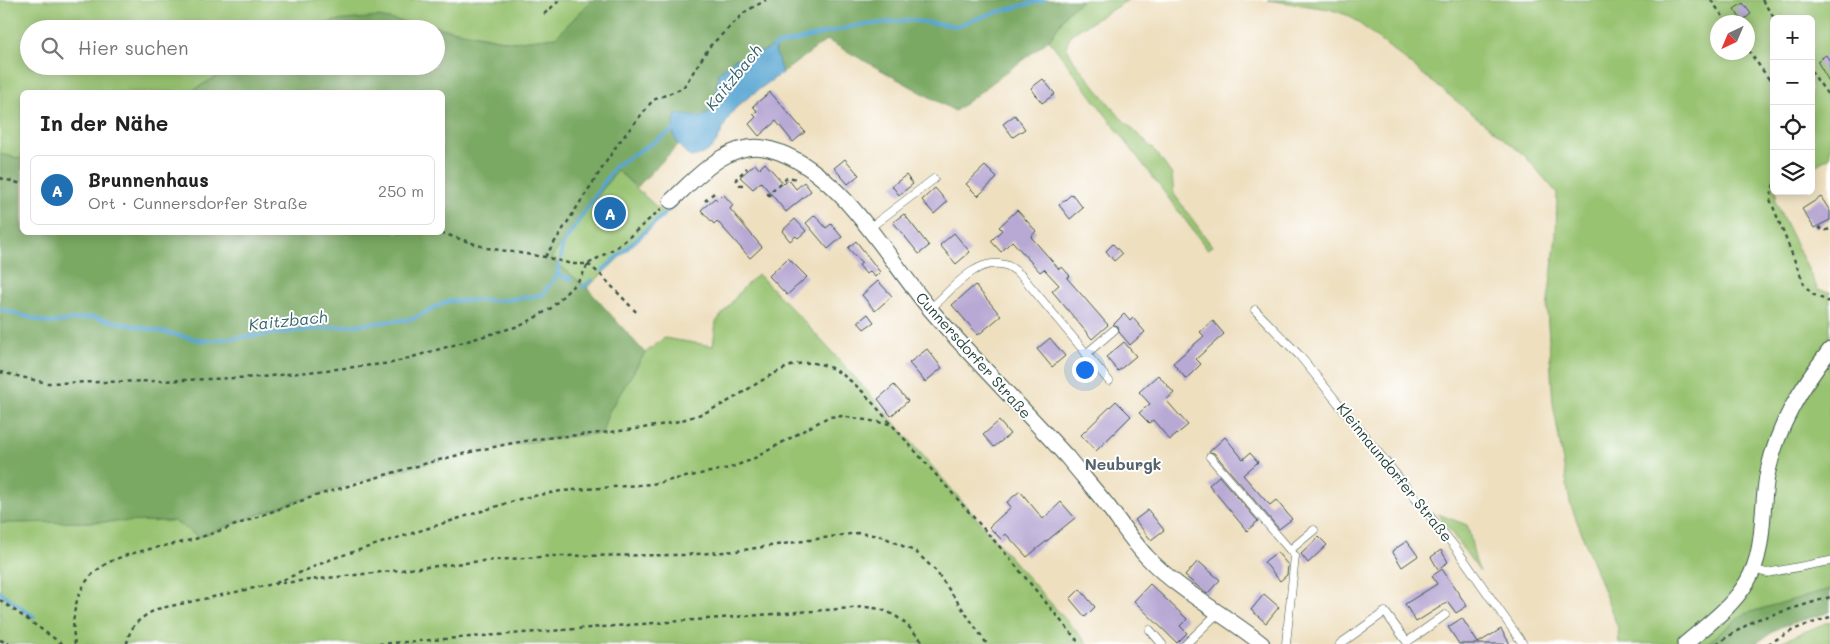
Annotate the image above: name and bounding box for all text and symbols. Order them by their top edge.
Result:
north arrow [1710,15,1755,60]
map controls [1770,15,1815,195]
button: + [1770,15,1815,60]
search box [20,20,445,75]
icon: search [38,34,66,62]
text: Hier suchen [78,35,189,60]
water label: Kaitzbach [700,40,766,114]
button: − [1770,60,1815,105]
button: locate [1770,105,1815,150]
text: In der Nähe [40,109,168,136]
button: layers [1770,150,1815,195]
text: Brunnenhaus [88,167,209,192]
text: A [51,180,63,201]
text: 250 m [378,180,424,201]
text: Ort · Cunnersdorfer Straße [88,192,308,213]
pin: A [594,194,626,232]
street label: Cunnersdorfer Straße [912,287,1036,423]
water label: Kaitzbach [248,305,328,335]
your location [1072,357,1098,383]
street label: Kleinnaundorfer Straße [1333,398,1457,546]
district label: Neuburgk [1085,453,1161,474]

